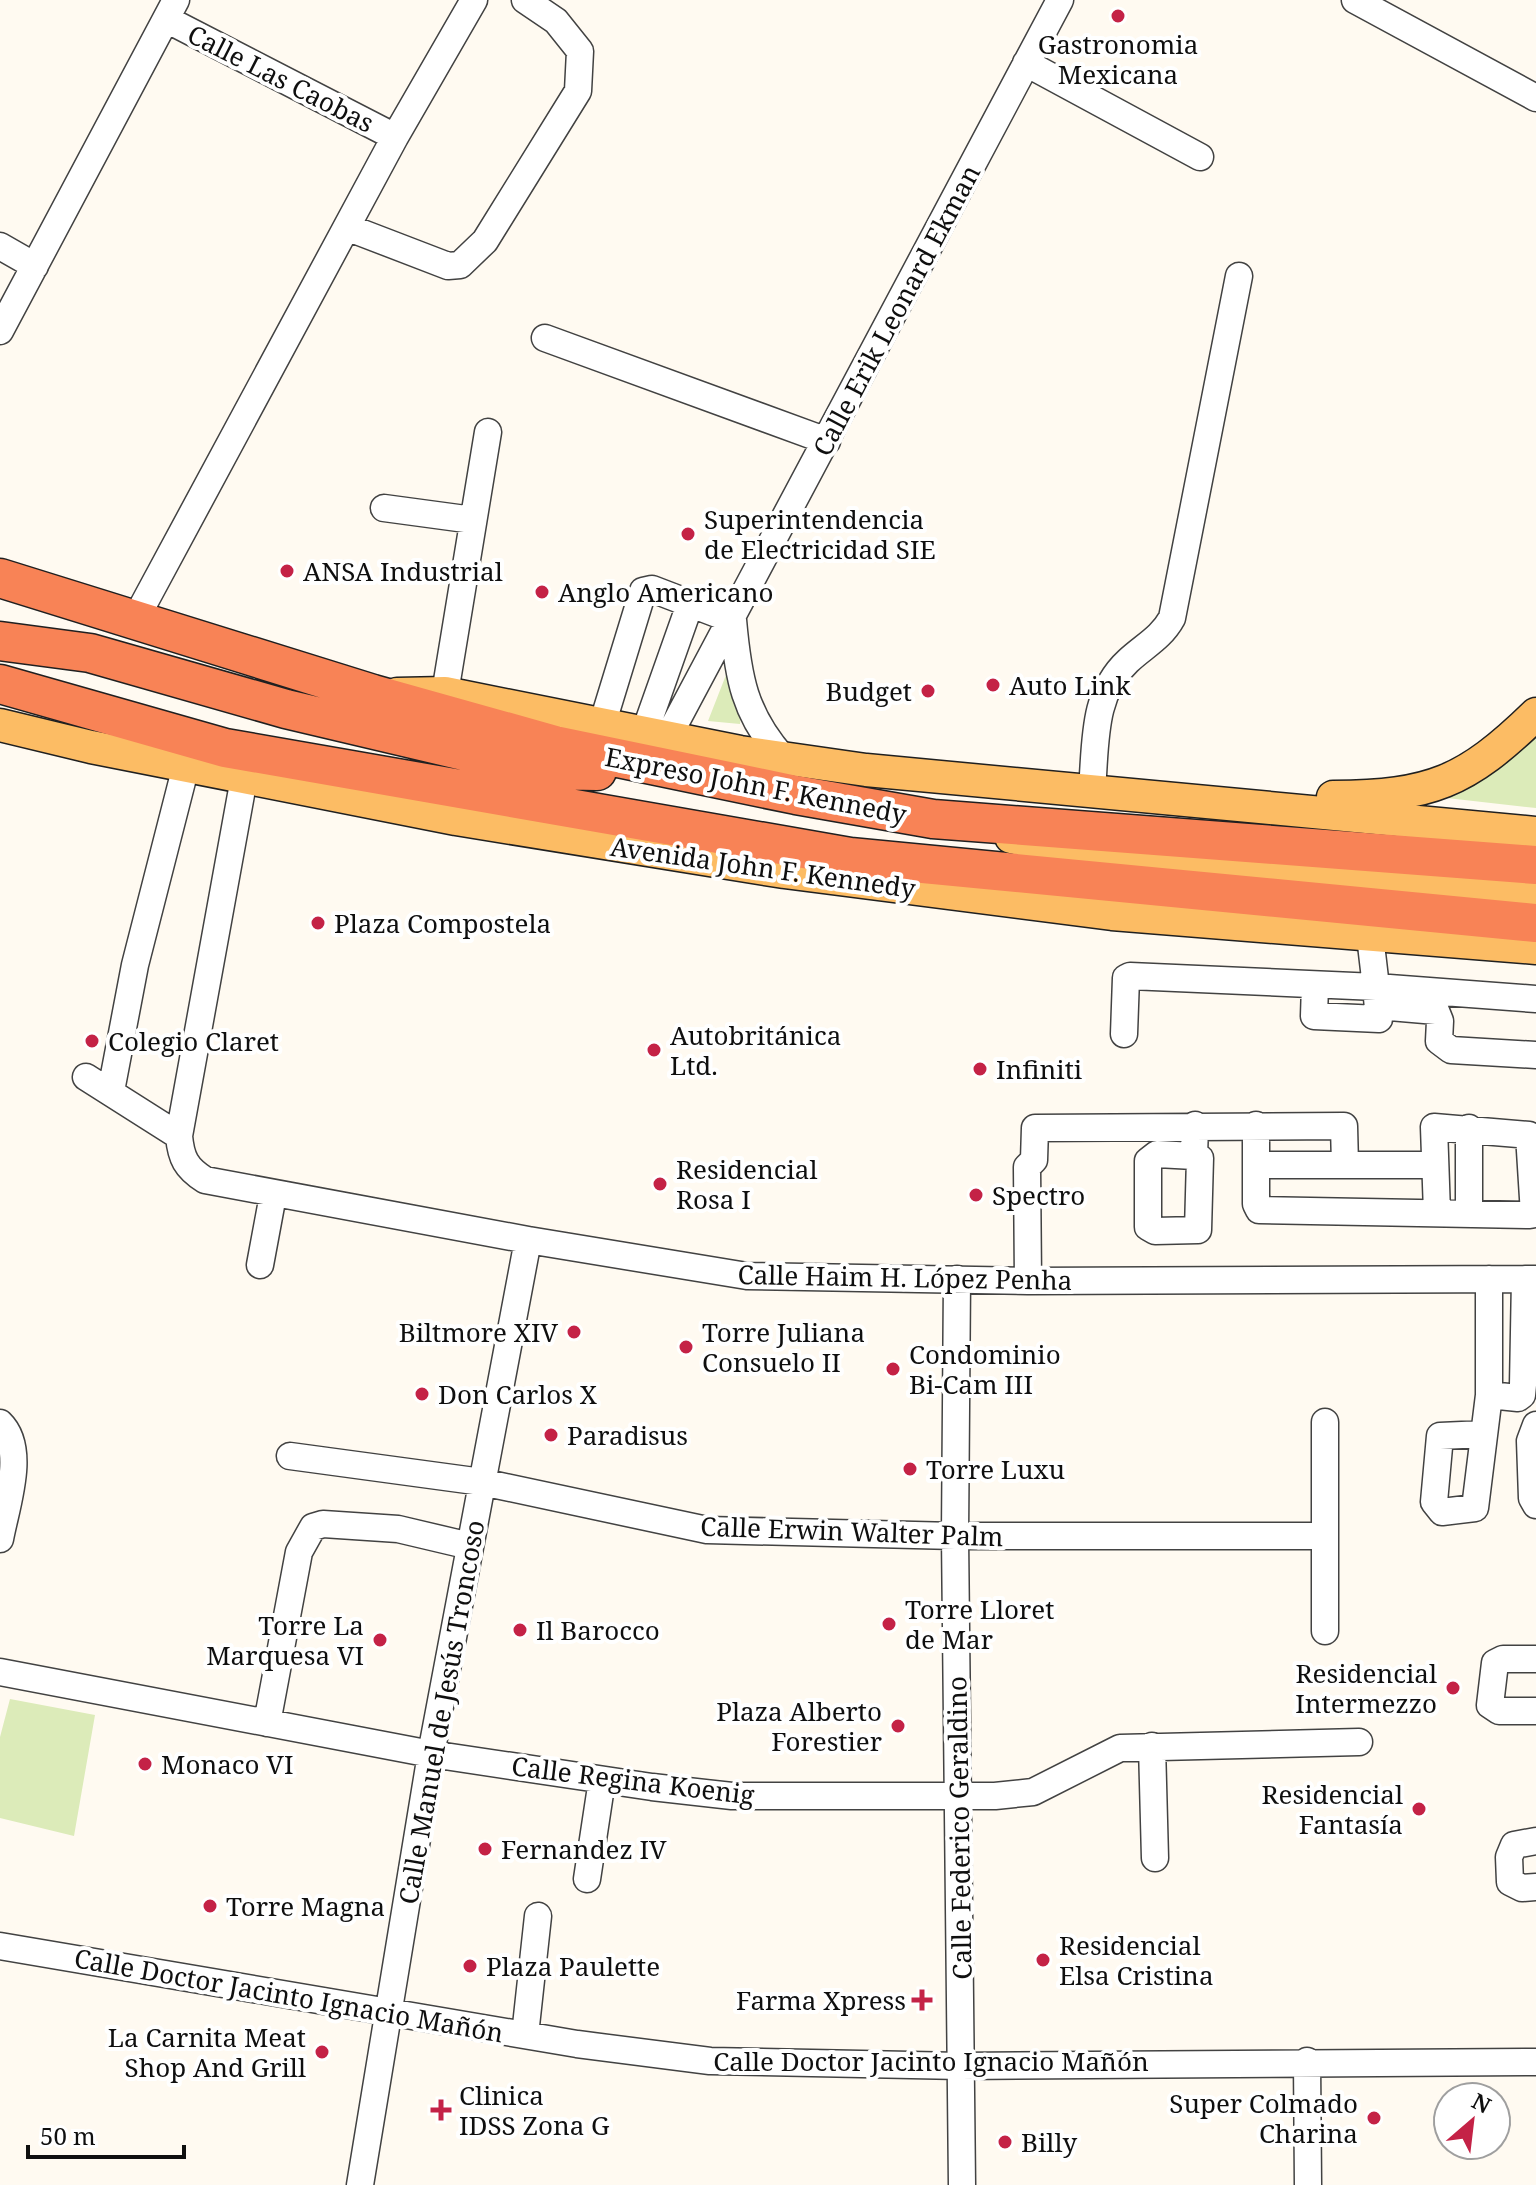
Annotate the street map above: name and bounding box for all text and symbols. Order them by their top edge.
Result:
marker: Gastronomia Mexicana [1109,7,1127,25]
street label: Calle Las Caobas [182,16,380,140]
place label: Gastronomia Mexicana [1038,26,1198,92]
street label: Calle Erik Leonard Ekman [804,158,988,462]
place label: Superintendencia de Electricidad SIE [704,501,936,567]
marker: Superintendencia de Electricidad SIE [679,525,697,543]
place label: ANSA Industrial [303,553,503,589]
marker: ANSA Industrial [278,562,296,580]
place label: Anglo Americano [558,574,774,610]
marker: Anglo Americano [533,583,551,601]
place label: Auto Link [1009,667,1132,703]
place label: Budget [825,673,912,709]
marker: Auto Link [984,676,1002,694]
marker: Budget [919,682,937,700]
street label: Expreso John F. Kennedy [602,738,910,832]
street label: Avenida John F. Kennedy [608,828,918,906]
place label: Plaza Compostela [334,905,551,941]
marker: Plaza Compostela [309,914,327,932]
place label: Autobritánica Ltd. [670,1017,841,1083]
place label: Colegio Claret [108,1023,279,1059]
marker: Colegio Claret [83,1032,101,1050]
marker: Autobritánica Ltd. [645,1041,663,1059]
place label: Infiniti [996,1051,1082,1087]
marker: Infiniti [971,1060,989,1078]
place label: Residencial Rosa I [676,1151,817,1217]
marker: Residencial Rosa I [651,1175,669,1193]
place label: Spectro [992,1177,1085,1213]
marker: Spectro [967,1186,985,1204]
street label: Calle Haim H. López Penha [737,1256,1073,1298]
place label: Biltmore XIV [399,1314,558,1350]
place label: Torre Juliana Consuelo II [702,1314,865,1380]
marker: Biltmore XIV [565,1323,583,1341]
place label: Condominio Bi-Cam III [909,1336,1061,1402]
marker: Torre Juliana Consuelo II [677,1338,695,1356]
marker: Condominio Bi-Cam III [884,1360,902,1378]
place label: Don Carlos X [438,1376,597,1412]
marker: Don Carlos X [413,1385,431,1403]
place label: Paradisus [567,1417,688,1453]
marker: Paradisus [542,1426,560,1444]
place label: Torre Luxu [926,1451,1065,1487]
marker: Torre Luxu [901,1460,919,1478]
street label: Calle Erwin Walter Palm [700,1508,1004,1554]
street label: Calle Manuel de Jesús Troncoso [389,1517,493,1907]
place label: Torre Lloret de Mar [905,1591,1054,1657]
place label: Torre La Marquesa VI [206,1607,364,1673]
place label: Il Barocco [536,1612,660,1648]
marker: Torre Lloret de Mar [880,1615,898,1633]
marker: Il Barocco [511,1621,529,1639]
marker: Torre La Marquesa VI [371,1631,389,1649]
place label: Residencial Intermezzo [1295,1655,1437,1721]
street label: Calle Federico Geraldino [938,1676,980,1980]
marker: Residencial Intermezzo [1444,1679,1462,1697]
place label: Plaza Alberto Forestier [716,1693,882,1759]
marker: Plaza Alberto Forestier [889,1717,907,1735]
place label: Monaco VI [161,1746,293,1782]
street label: Calle Regina Koenig [509,1747,757,1813]
marker: Monaco VI [136,1755,154,1773]
place label: Residencial Fantasía [1262,1776,1403,1842]
marker: Residencial Fantasía [1410,1800,1428,1818]
place label: Fernandez IV [501,1831,667,1867]
marker: Fernandez IV [476,1840,494,1858]
place label: Torre Magna [226,1888,385,1924]
marker: Torre Magna [201,1897,219,1915]
place label: Residencial Elsa Cristina [1059,1927,1214,1993]
street label: Calle Doctor Jacinto Ignacio Mañón [72,1939,507,2051]
place label: Plaza Paulette [486,1948,660,1984]
marker: Residencial Elsa Cristina [1034,1951,1052,1969]
marker: Plaza Paulette [461,1957,479,1975]
place label: Farma Xpress [736,1982,906,2018]
marker: Farma Xpress [913,1991,931,2009]
place label: La Carnita Meat Shop And Grill [108,2019,306,2085]
marker: La Carnita Meat Shop And Grill [313,2043,331,2061]
street label: Calle Doctor Jacinto Ignacio Mañón [713,2043,1149,2079]
place label: Clinica IDSS Zona G [459,2077,610,2143]
north arrow [1432,2081,1512,2161]
place label: Super Colmado Charina [1169,2085,1358,2151]
text: N [1467,2085,1497,2120]
marker: Clinica IDSS Zona G [430,2099,452,2121]
scale bar [28,2109,184,2159]
marker: Super Colmado Charina [1365,2109,1383,2127]
text: 50 m [40,2119,96,2152]
place label: Billy [1021,2124,1077,2160]
marker: Billy [996,2133,1014,2151]

